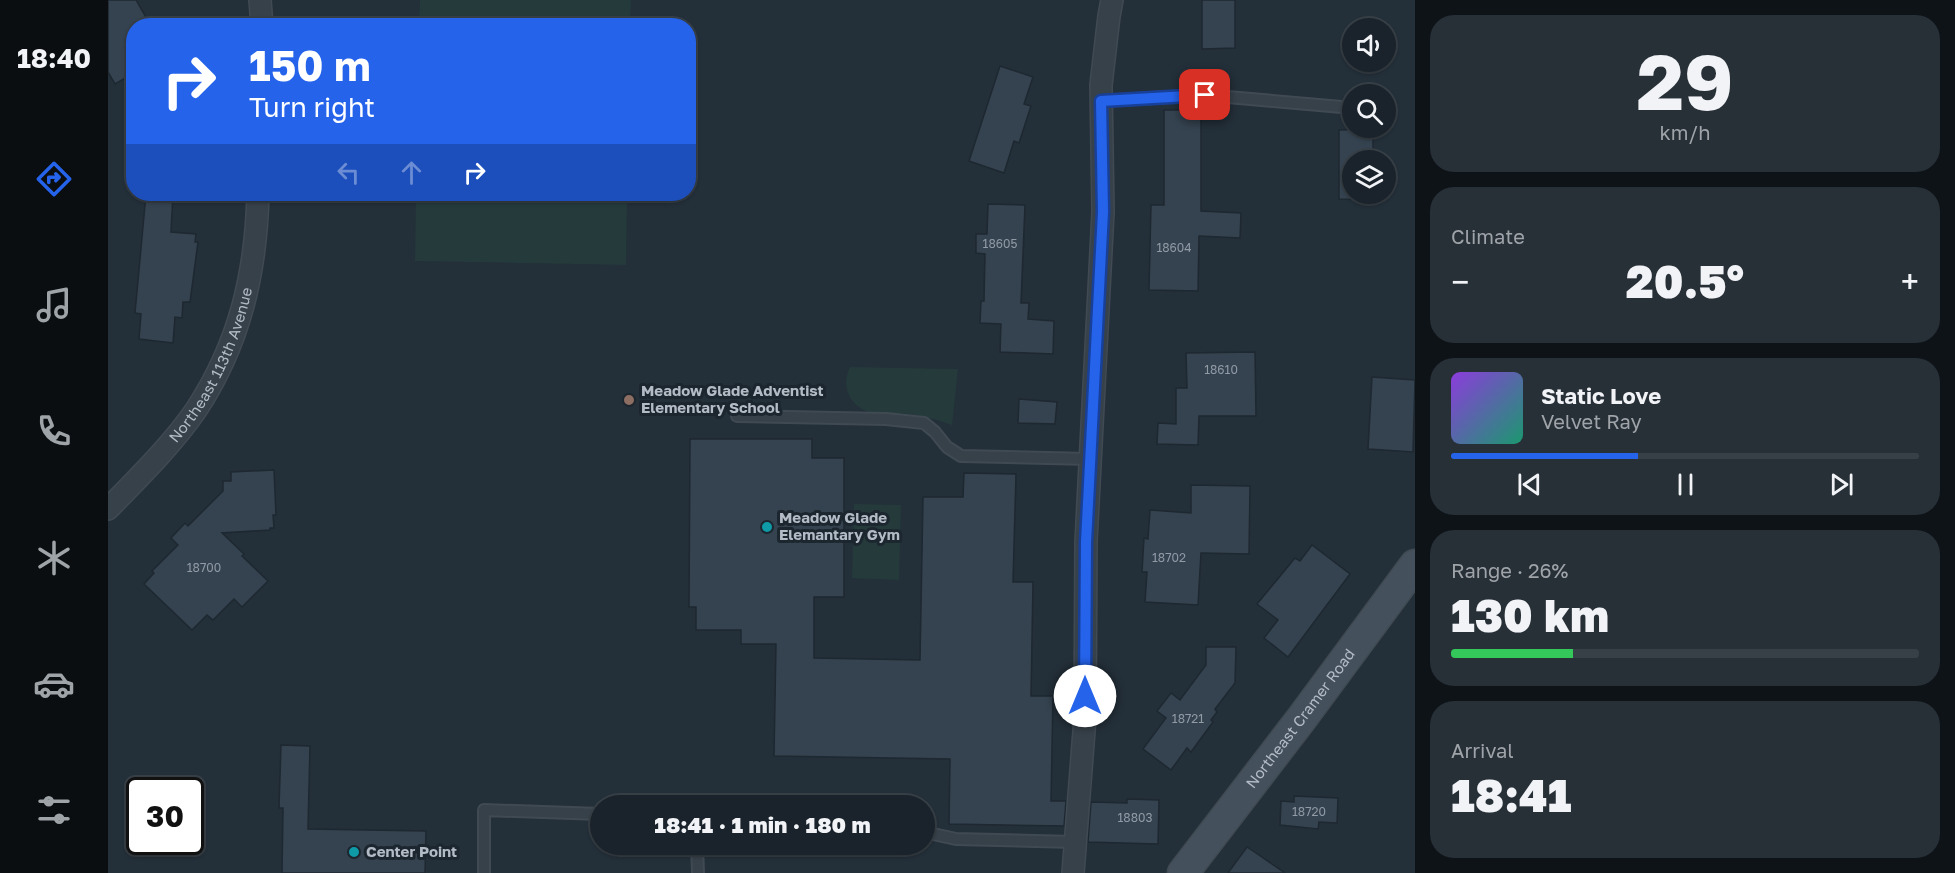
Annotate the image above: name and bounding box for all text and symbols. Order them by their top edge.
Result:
map controls [1342,18,1396,204]
button: sound [1342,18,1396,72]
text: 29 [1636,34,1734,127]
text: 150 m [249,40,371,90]
text: 18:40 [17,42,91,74]
icon: right [150,42,228,120]
pin [1179,69,1230,120]
icon: arrive [1188,78,1221,111]
button: search [1342,84,1396,138]
text: Turn right [249,91,375,123]
text: km/h [1660,120,1710,144]
button: layers [1342,150,1396,204]
icon: left [332,156,365,189]
icon: ahead [395,156,428,189]
icon: right [458,156,491,189]
icon: directions [33,158,75,200]
text: Climate [1451,224,1525,248]
house number: 18605 [983,236,1017,251]
house number: 18604 [1156,240,1192,255]
text: 20.5° [1626,254,1744,308]
text: − [1451,262,1469,301]
text: + [1901,262,1919,301]
icon: music [33,284,75,326]
street label: Northeast 113th Avenue [165,285,255,446]
house number: 18610 [1204,362,1238,377]
place label: Meadow Glade Adventist Elementary School [641,381,824,416]
text: Static Love [1541,382,1661,409]
marker: Meadow Glade Adventist Elementary School [622,393,636,407]
text: Velvet Ray [1541,409,1642,433]
icon: phone [33,410,75,452]
icon: previous [1513,468,1546,501]
icon: pause [1669,468,1702,501]
icon: next [1825,468,1858,501]
place label: Meadow Glade Elemantary Gym [779,508,900,543]
marker: Meadow Glade Elemantary Gym [760,520,774,534]
icon: climate [33,537,75,579]
house number: 18702 [1152,550,1186,565]
text: Range · 26% [1451,558,1568,582]
house number: 18700 [187,560,221,575]
text: 130 km [1451,588,1609,642]
street label: Northeast Cramer Road [1242,645,1358,791]
icon: car [33,663,75,705]
position arrow [1053,664,1117,728]
house number: 18721 [1172,711,1204,726]
text: Arrival [1451,738,1514,762]
text: 18:41 [1451,768,1571,822]
speed limit sign: 30 [126,777,204,855]
icon: filters [33,789,75,831]
house number: 18720 [1292,804,1326,819]
house number: 18803 [1118,810,1152,825]
text: 18:41 · 1 min · 180 m [654,811,871,838]
place label: Center Point [366,842,457,860]
marker: Center Point [347,845,361,859]

